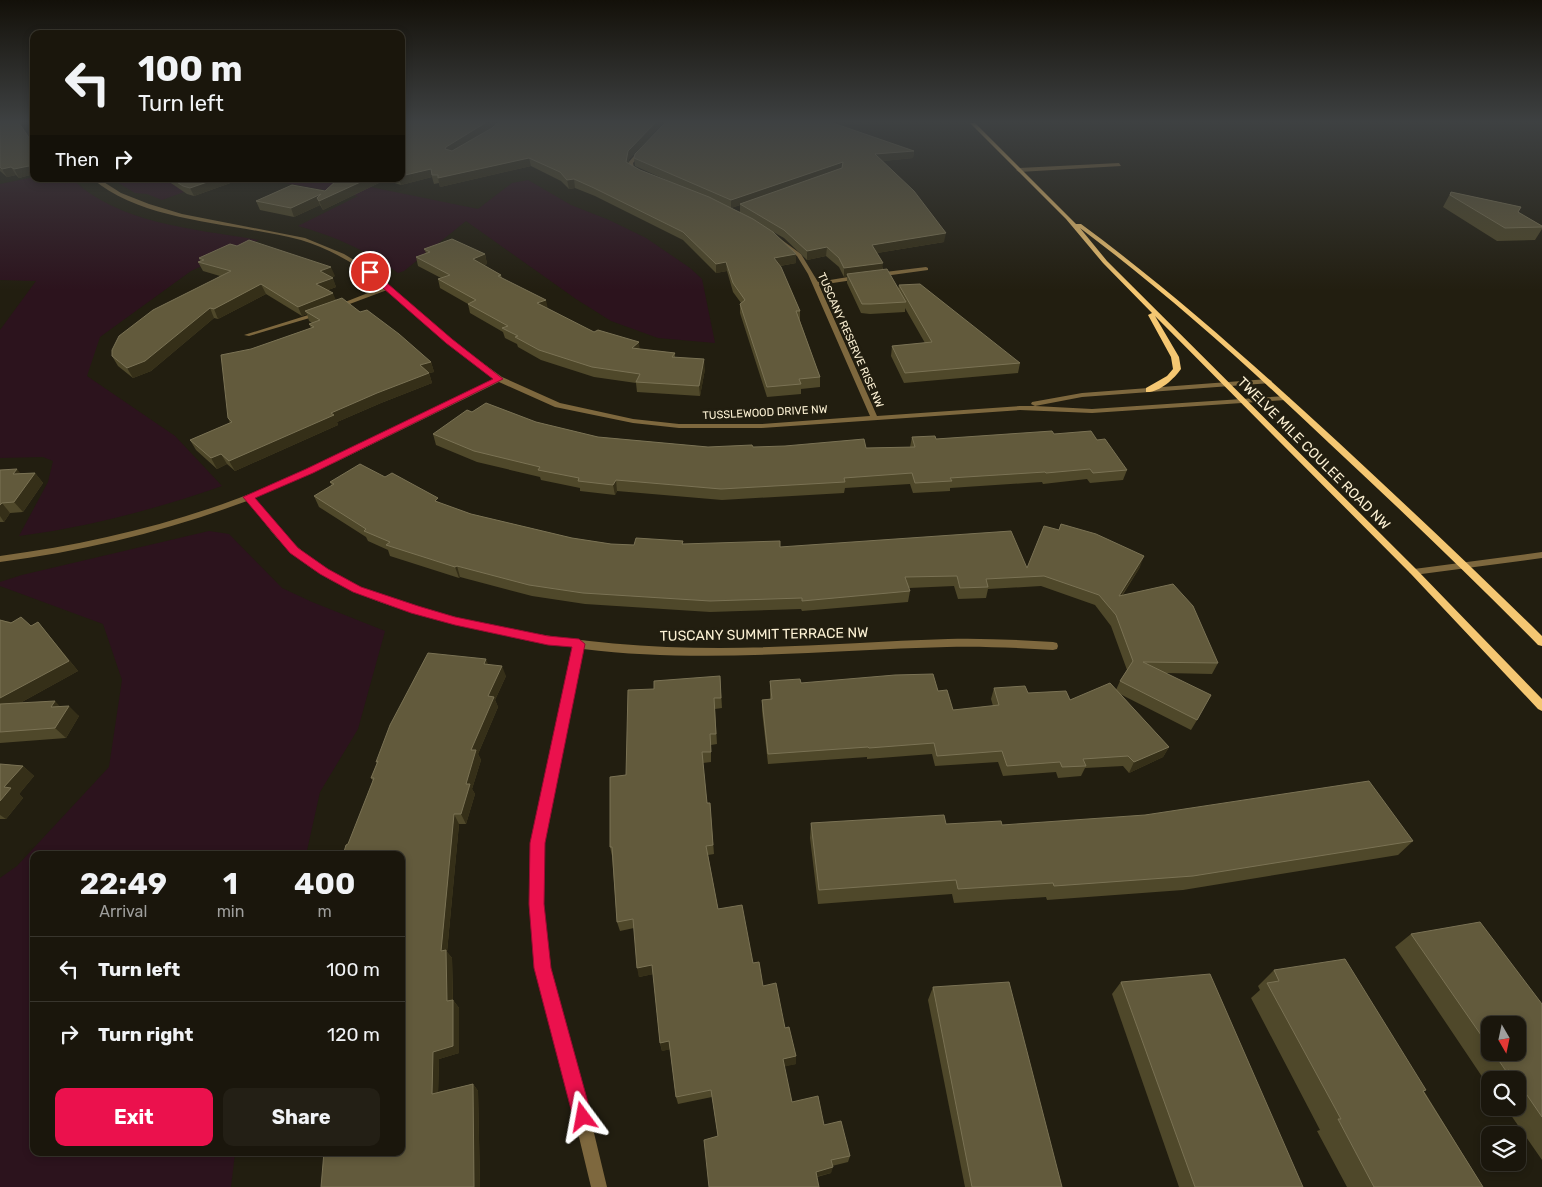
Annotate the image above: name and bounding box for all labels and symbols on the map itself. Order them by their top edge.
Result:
pin [349,251,391,293]
street label: TUSCANY RESERVE RISE NW [815,271,886,410]
street label: TWELVE MILE COULEE ROAD NW [1234,373,1394,533]
street label: TUSSLEWOOD DRIVE NW [702,403,828,422]
street label: TUSCANY SUMMIT TERRACE NW [659,624,869,645]
north arrow [1481,1016,1526,1061]
position arrow [556,1090,608,1142]

